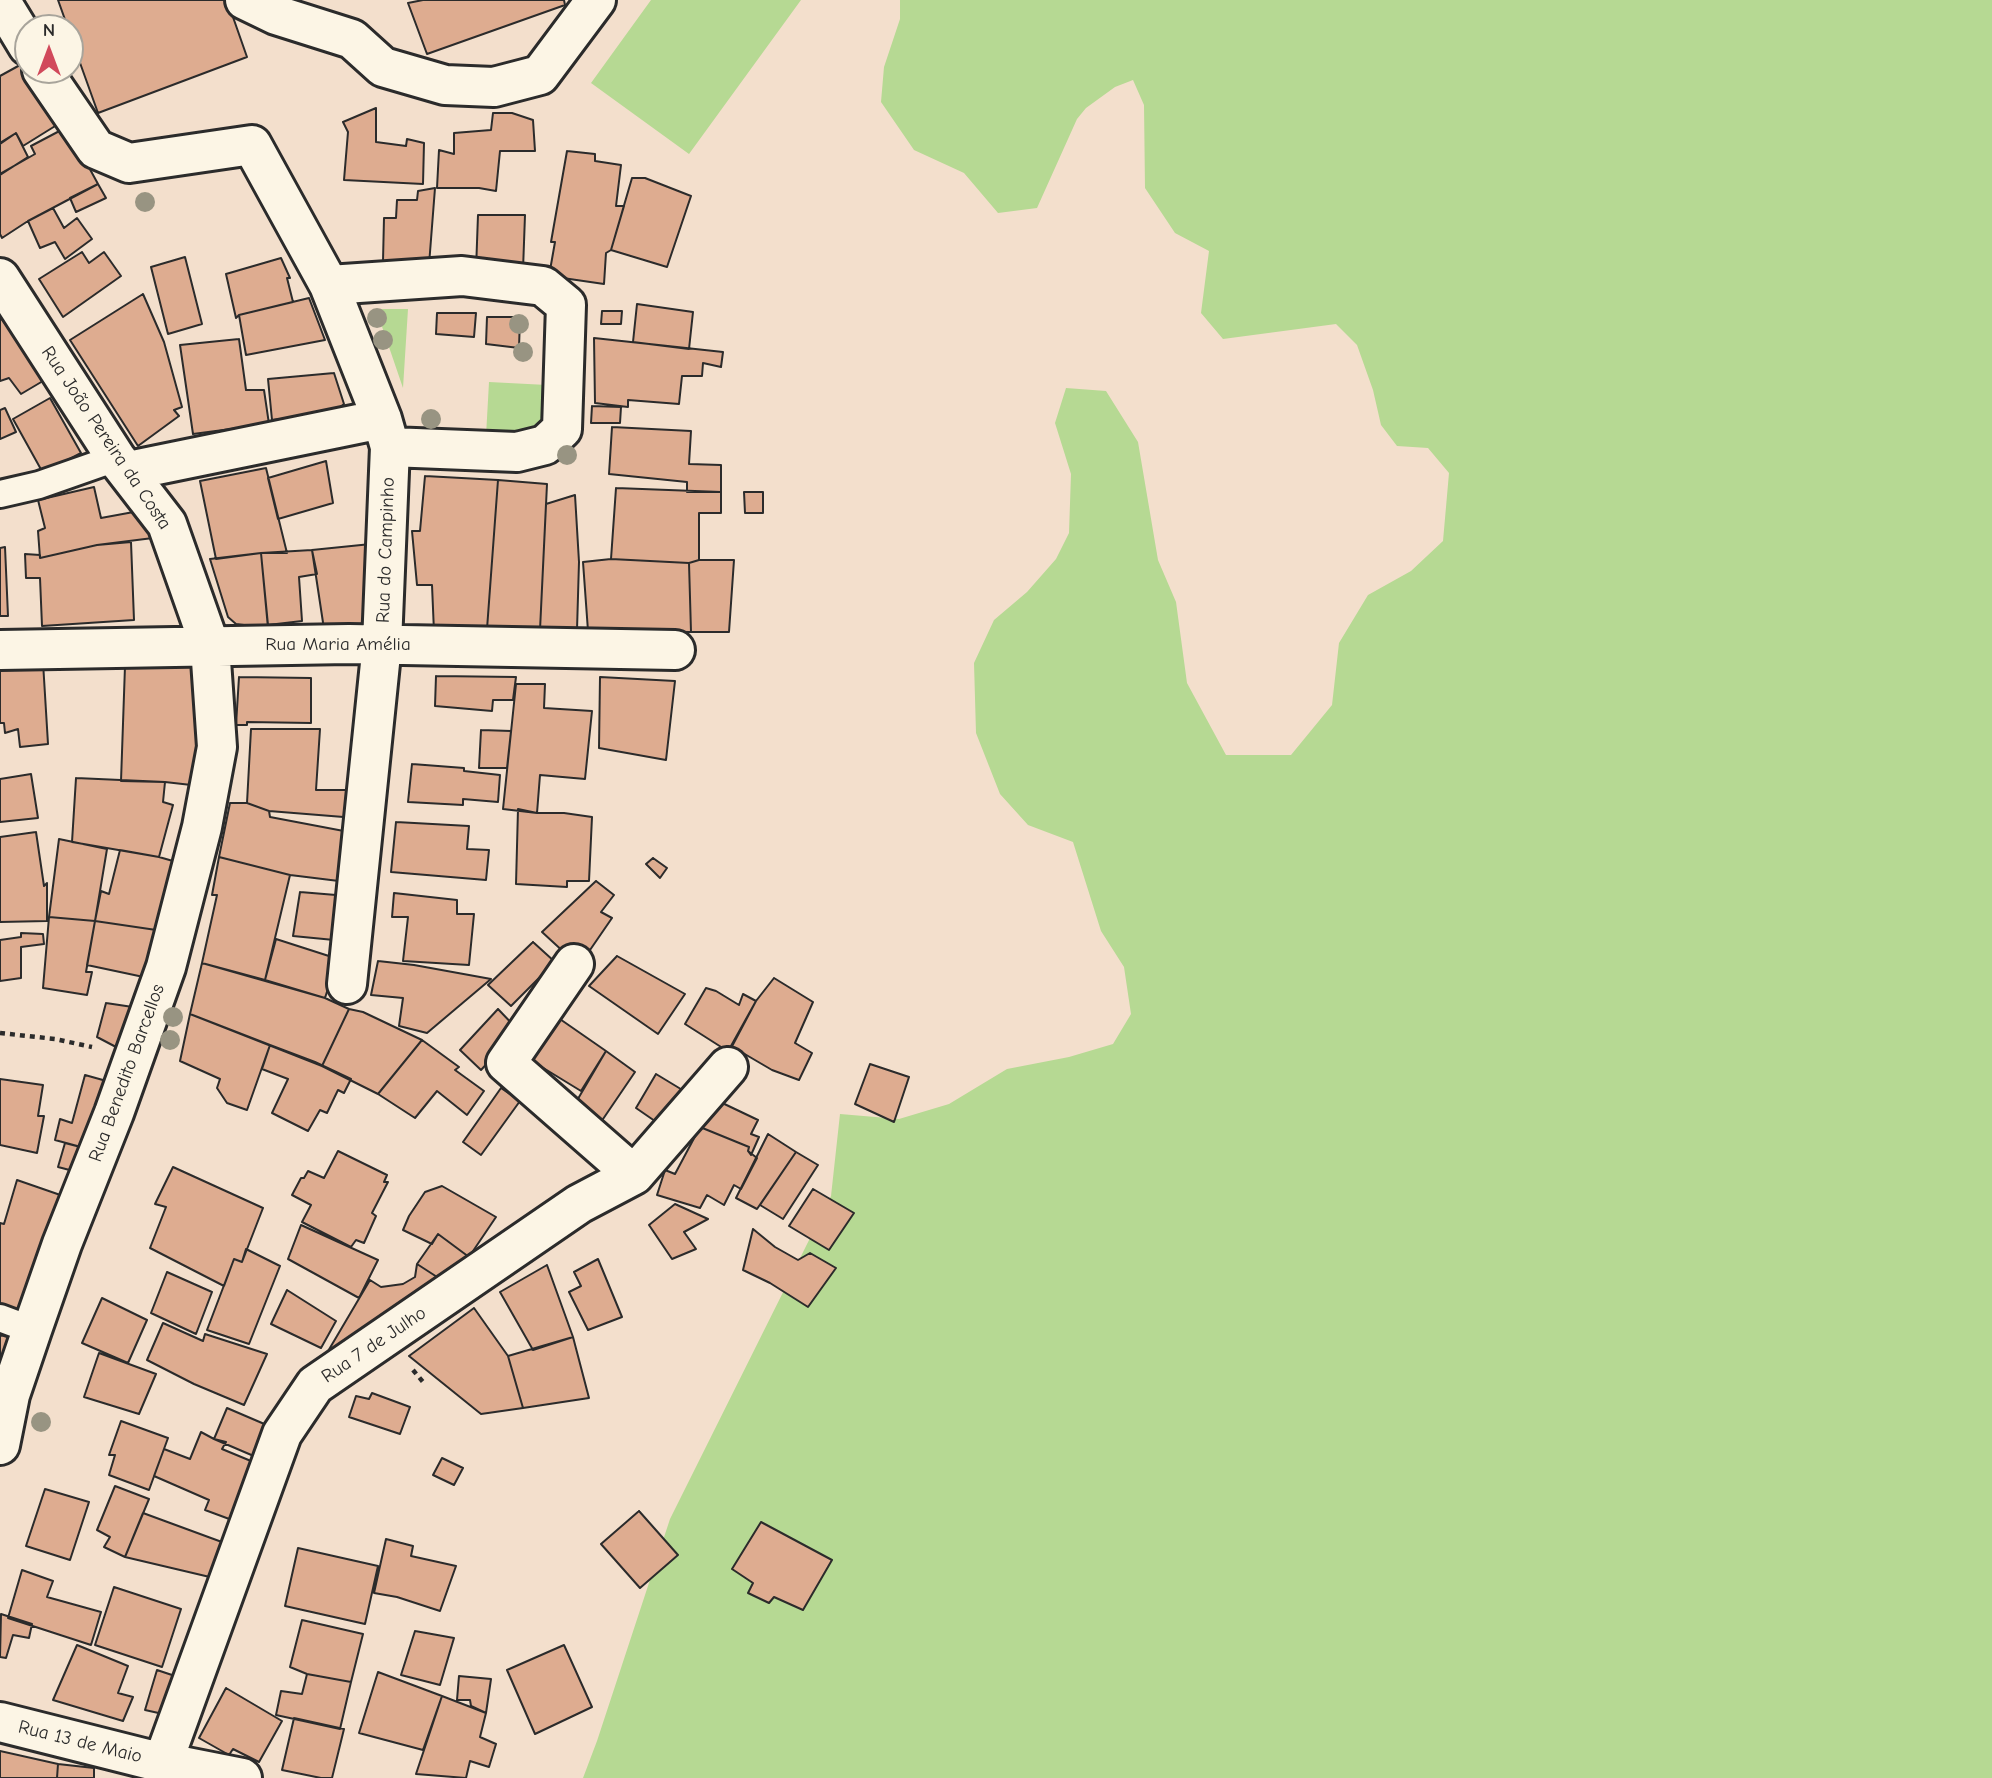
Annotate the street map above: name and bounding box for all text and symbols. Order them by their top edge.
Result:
north arrow [14,14,84,84]
text: N [43,19,55,41]
street label: Rua João Pereira da Costa [36,342,176,534]
street label: Rua do Campinho [372,477,400,623]
street label: Rua Maria Amélia [265,634,411,656]
street label: Rua Benedito Barcellos [84,981,170,1165]
street label: Rua 7 de Julho [317,1302,431,1388]
street label: Rua 13 de Maio [16,1716,144,1768]

